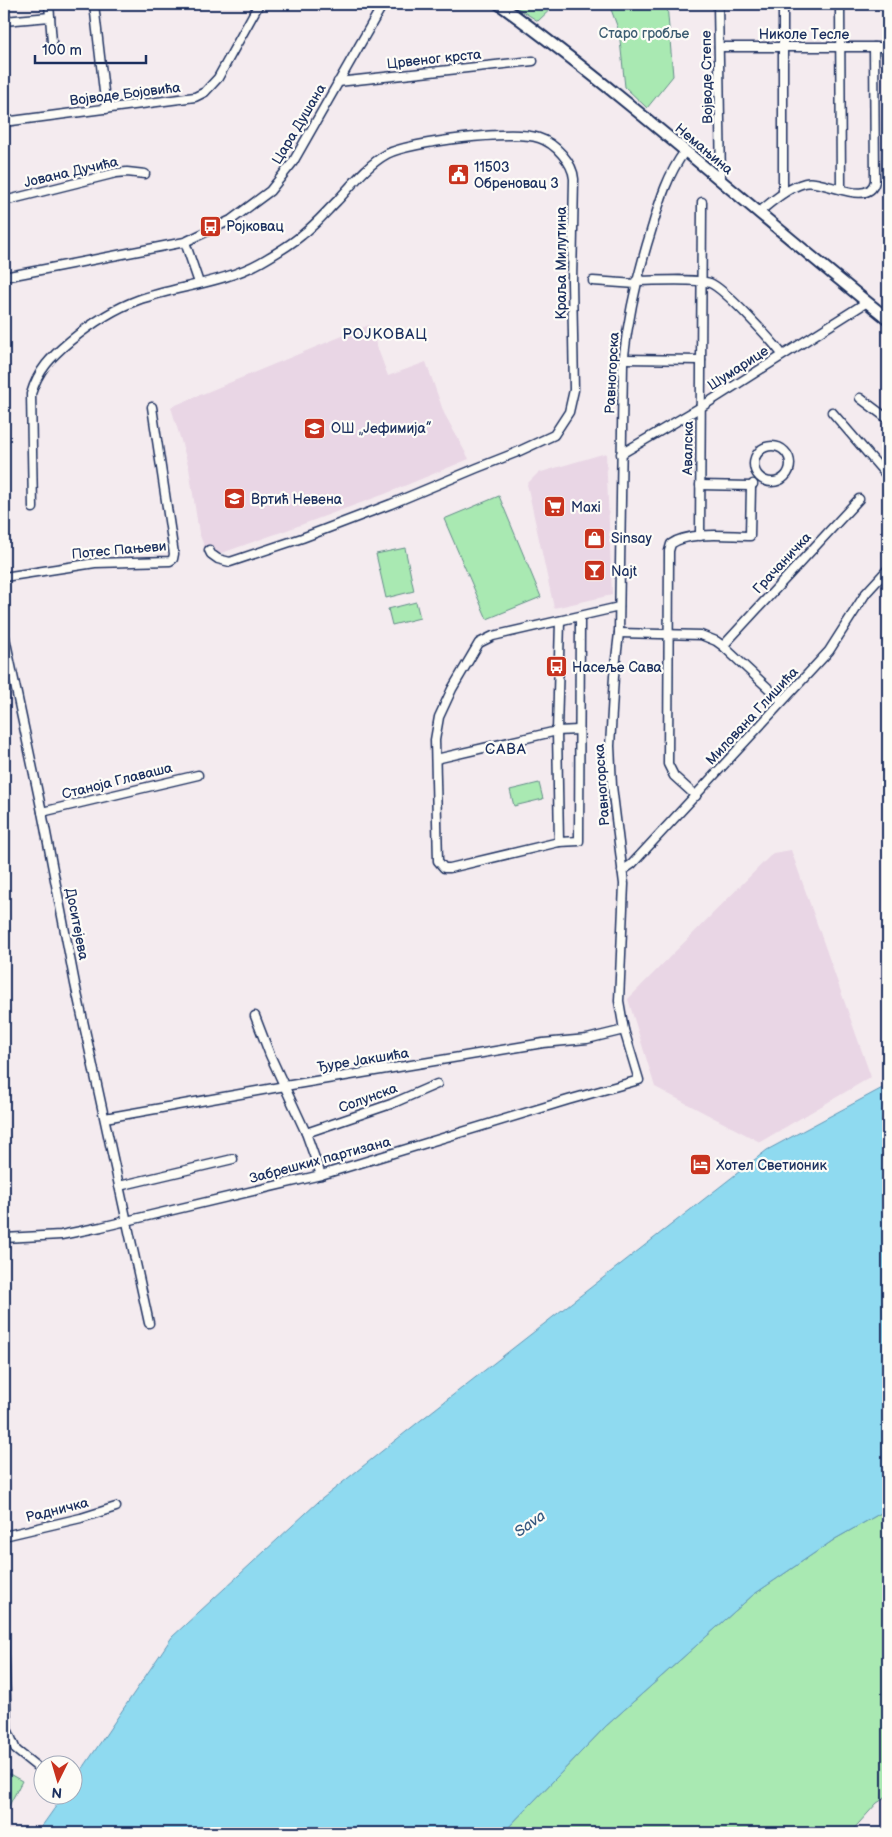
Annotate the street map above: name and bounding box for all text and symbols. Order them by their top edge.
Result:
park label: Старо гробље [599,25,689,42]
street label: Николе Тесле [759,26,850,43]
street label: Војводе Степе [698,30,716,124]
scale bar [35,32,146,64]
text: 100 m [42,41,82,60]
street label: Црвеног крста [386,46,483,72]
street label: Војводе Бојовића [69,79,182,109]
street label: Цара Душана [268,80,330,167]
street label: Немањина [671,120,737,179]
street label: Јована Дучића [22,153,120,191]
place label: 11503 Обреновац 3 [474,159,559,192]
public building icon: 11503 Обреновац 3 [446,163,470,187]
street label: Краља Милутина [553,206,570,320]
bus stop icon: Ројковац [198,214,222,238]
place label: Ројковац [226,218,284,235]
district label: РОЈКОВАЦ [342,325,428,344]
street label: Равногорска [601,331,623,415]
street label: Шумарице [704,342,772,394]
school or university icon: ОШ „Јефимија” [303,416,327,440]
place label: ОШ „Јефимија” [331,420,432,437]
street label: Авалска [679,420,697,476]
school or university icon: Вртић Невена [223,487,247,511]
place label: Вртић Невена [251,491,343,508]
supermarket icon: Maxi [543,495,567,519]
place label: Maxi [571,499,601,516]
shop icon: Sinsay [583,526,607,550]
street label: Грачаничка [749,528,815,597]
place label: Sinsay [611,530,652,547]
street label: Потес Пањеви [71,537,167,563]
bar icon: Najt [583,559,607,583]
place label: Najt [611,563,638,580]
bus stop icon: Насеље Сава [544,655,568,679]
place label: Насеље Сава [572,659,662,676]
street label: Милована Глишића [702,663,802,768]
district label: САВА [485,740,527,759]
street label: Равногорска [591,743,613,827]
street label: Станоја Главаша [60,759,175,803]
street label: Доситејева [62,887,92,962]
street label: Ђуре Јакшића [316,1044,411,1076]
street label: Солунска [336,1079,400,1116]
street label: Забрешких партизана [248,1133,393,1187]
hotel icon: Хотел Светионик [688,1153,712,1177]
place label: Хотел Светионик [716,1157,828,1174]
street label: Радничка [24,1494,91,1526]
water label: Sava [511,1506,549,1542]
north arrow [32,1754,82,1804]
text: N [51,1784,63,1801]

